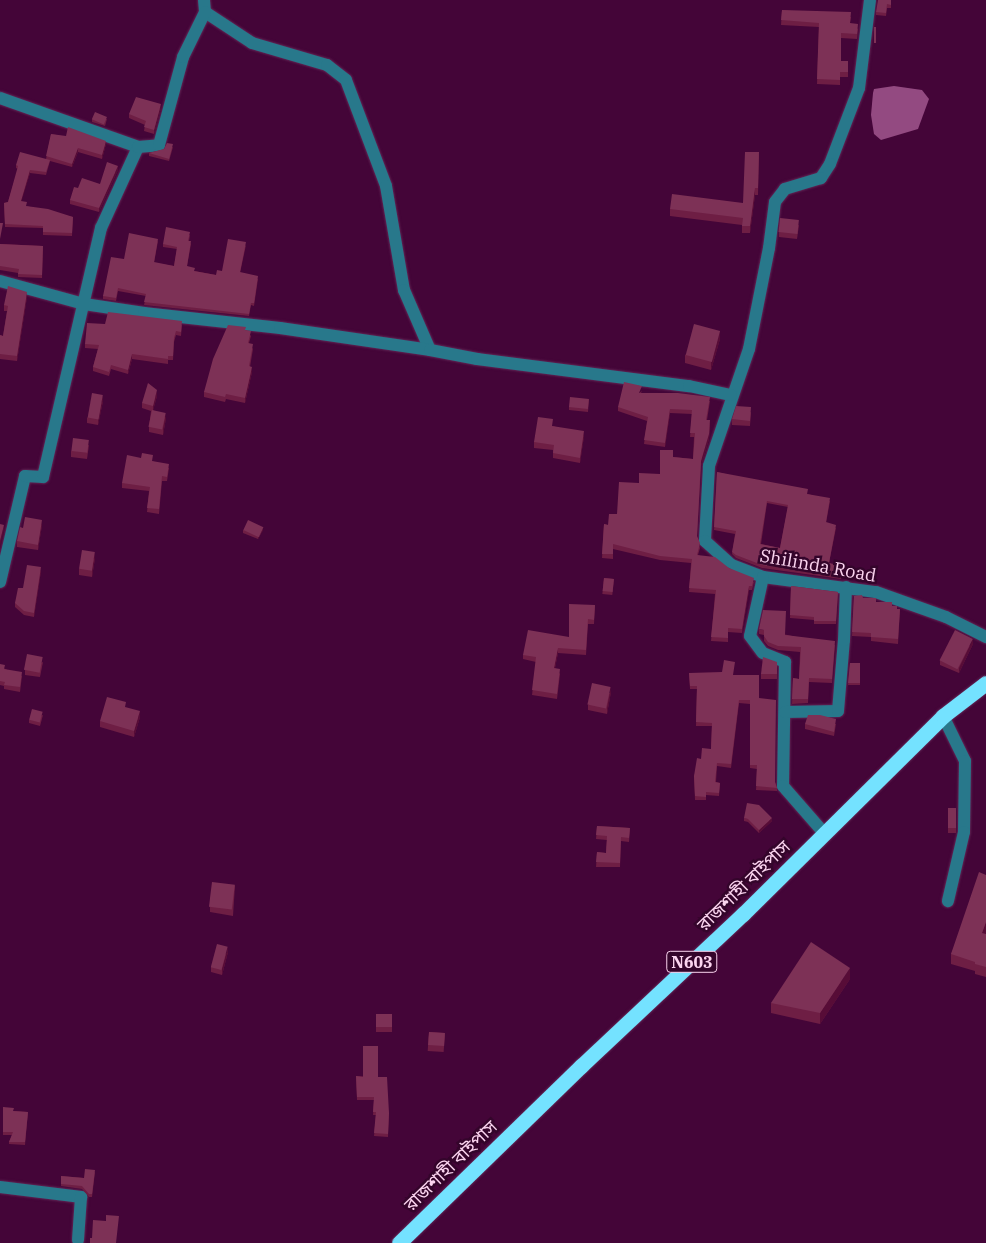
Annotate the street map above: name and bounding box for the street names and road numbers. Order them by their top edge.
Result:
street label: Shilinda Road [758,545,878,587]
street label: রাজশাহী বাইপাস [693,836,795,936]
road number: N603 [666,949,718,976]
street label: রাজশাহী বাইপাস [400,1116,502,1216]

